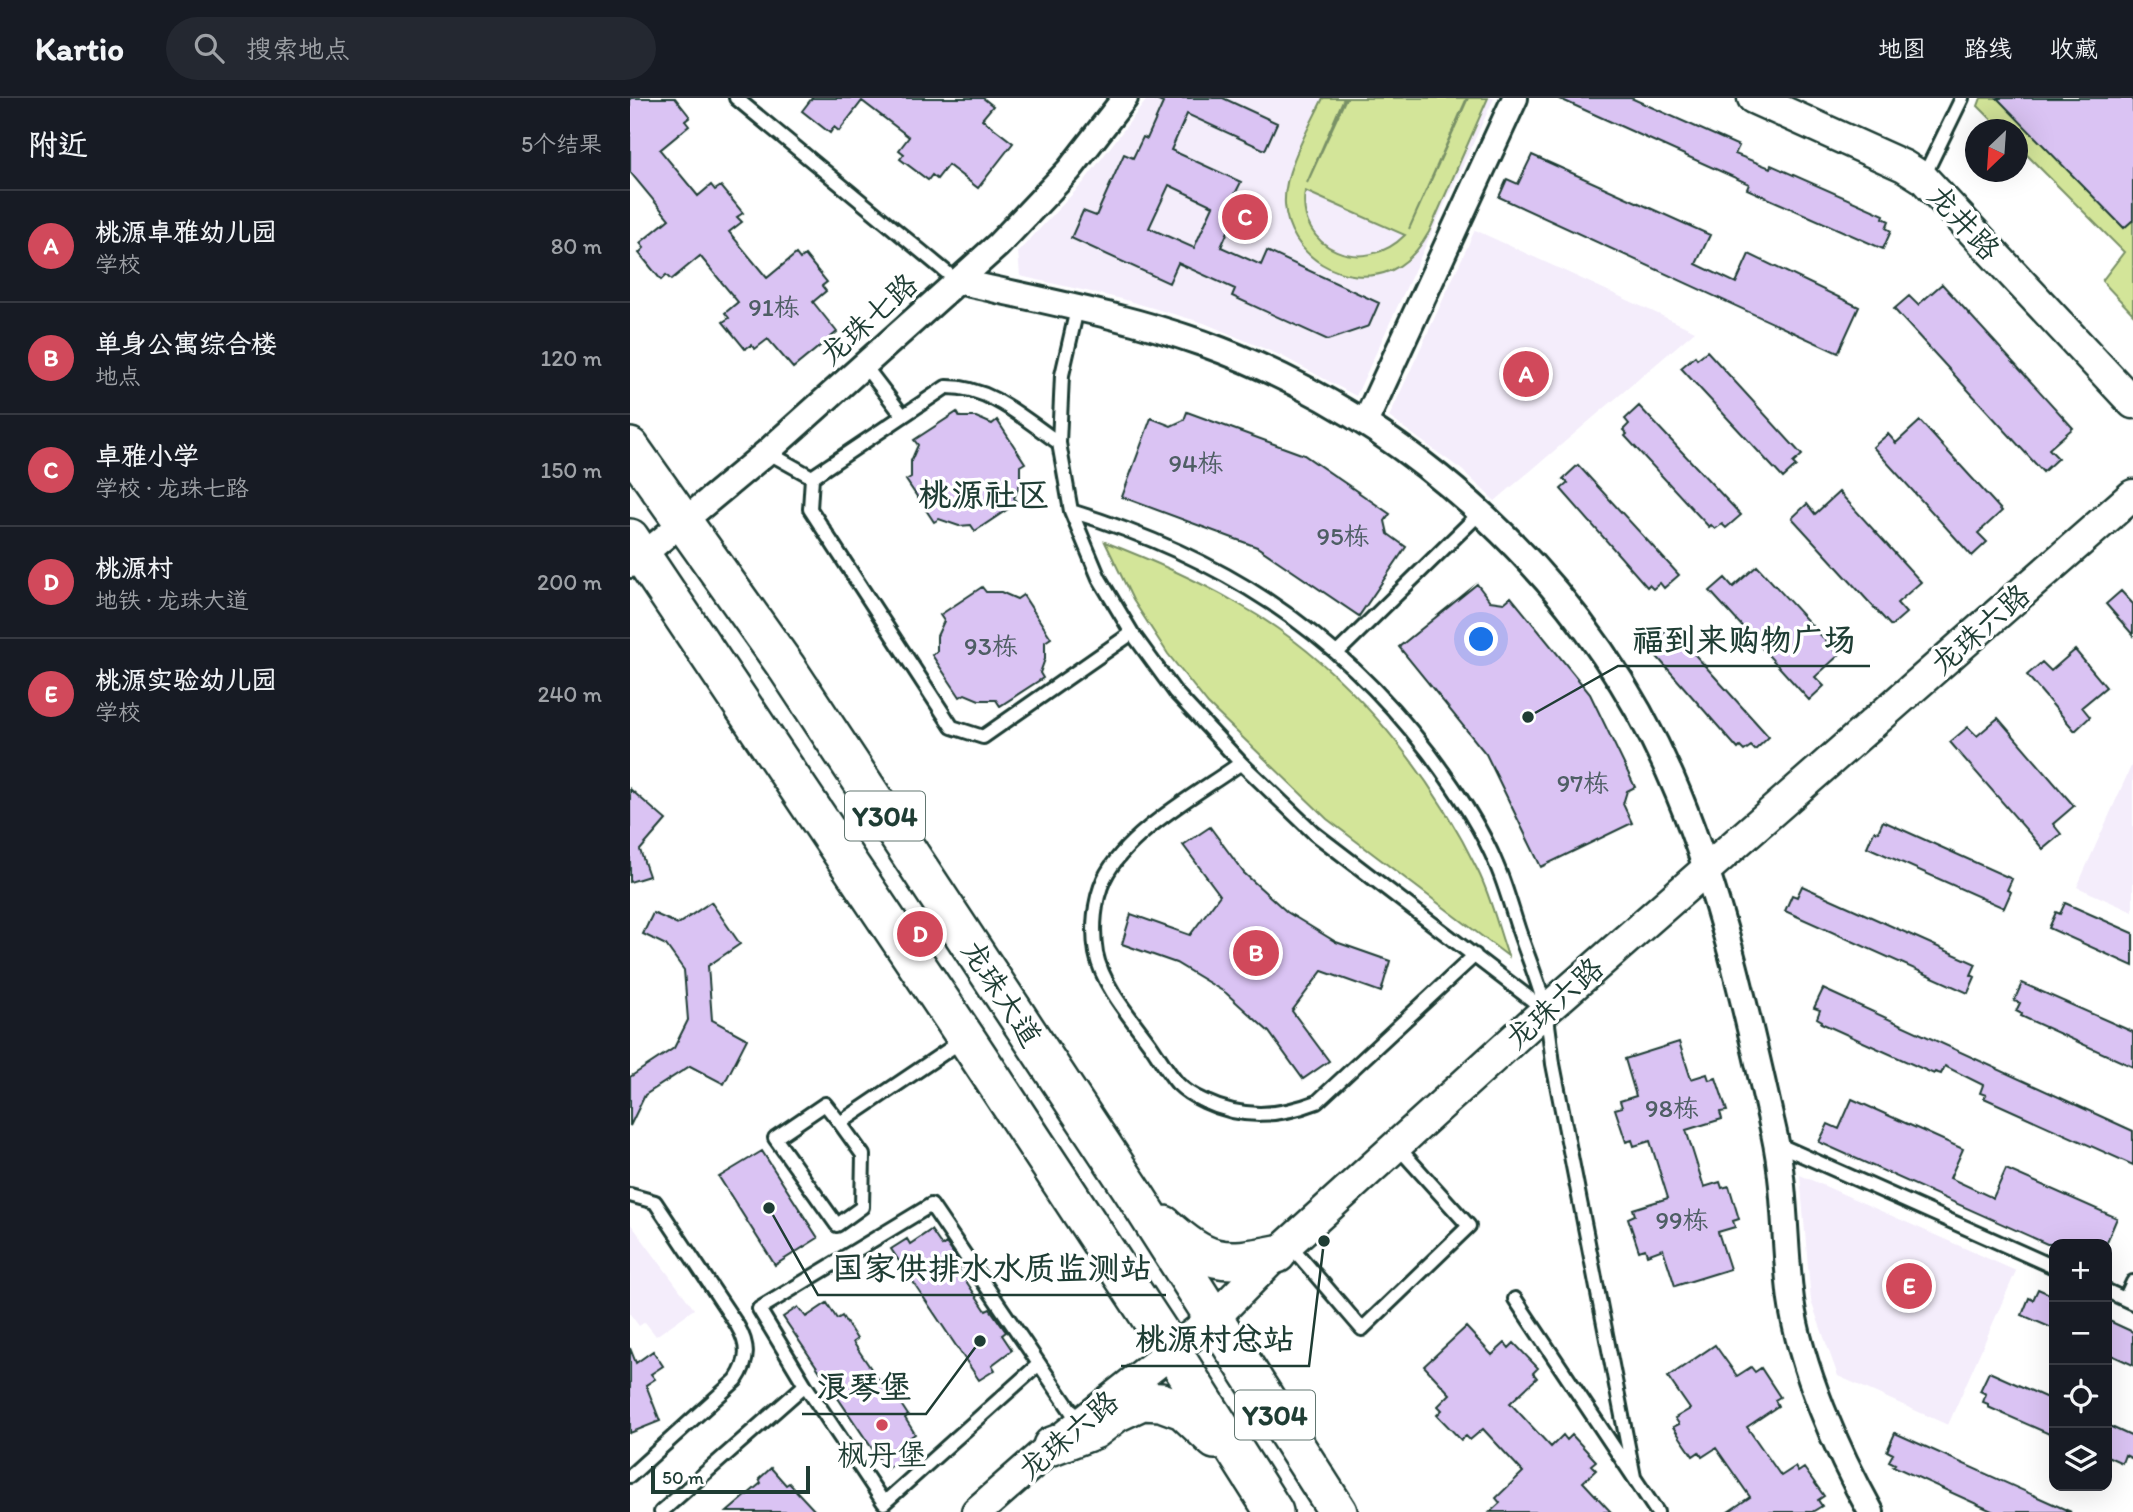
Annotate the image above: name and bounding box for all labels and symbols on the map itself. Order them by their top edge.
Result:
north arrow [1965,119,2028,182]
street label: 龙井路 [1920,176,2008,268]
pin: C [1222,191,1268,243]
street label: 龙珠七路 [811,265,925,373]
house number: 91栋 [748,291,800,323]
pin: A [1503,348,1549,400]
house number: 94栋 [1168,447,1224,479]
district label: 桃源社区 [918,475,1050,514]
house number: 95栋 [1316,520,1370,552]
street label: 龙珠六路 [1923,576,2037,682]
callout: 福到来购物广场 [1618,613,1870,666]
text: 福到来购物广场 [1632,621,1856,659]
your location [1464,622,1498,656]
house number: 93栋 [964,630,1018,662]
house number: 97栋 [1557,767,1609,799]
road number: Y304 [845,792,925,840]
pin: D [897,908,943,960]
pin: B [1233,927,1279,979]
street label: 龙珠大道 [954,933,1050,1053]
street label: 龙珠六路 [1497,949,1611,1057]
house number: 98栋 [1645,1092,1699,1124]
house number: 99栋 [1655,1204,1709,1236]
callout: 国家供排水水质监测站 [818,1242,1166,1295]
text: 国家供排水水质监测站 [832,1249,1152,1287]
pin: E [1886,1260,1932,1312]
callout: 桃源村总站 [1121,1313,1309,1366]
text: 桃源村总站 [1135,1320,1295,1358]
callout: 浪琴堡 [802,1361,926,1414]
text: 浪琴堡 [816,1368,912,1406]
street label: 龙珠六路 [1010,1382,1126,1488]
road number: Y304 [1235,1390,1315,1440]
marker: 枫丹堡 [874,1417,890,1433]
place label: 枫丹堡 [837,1436,927,1473]
scale bar [651,1463,810,1495]

